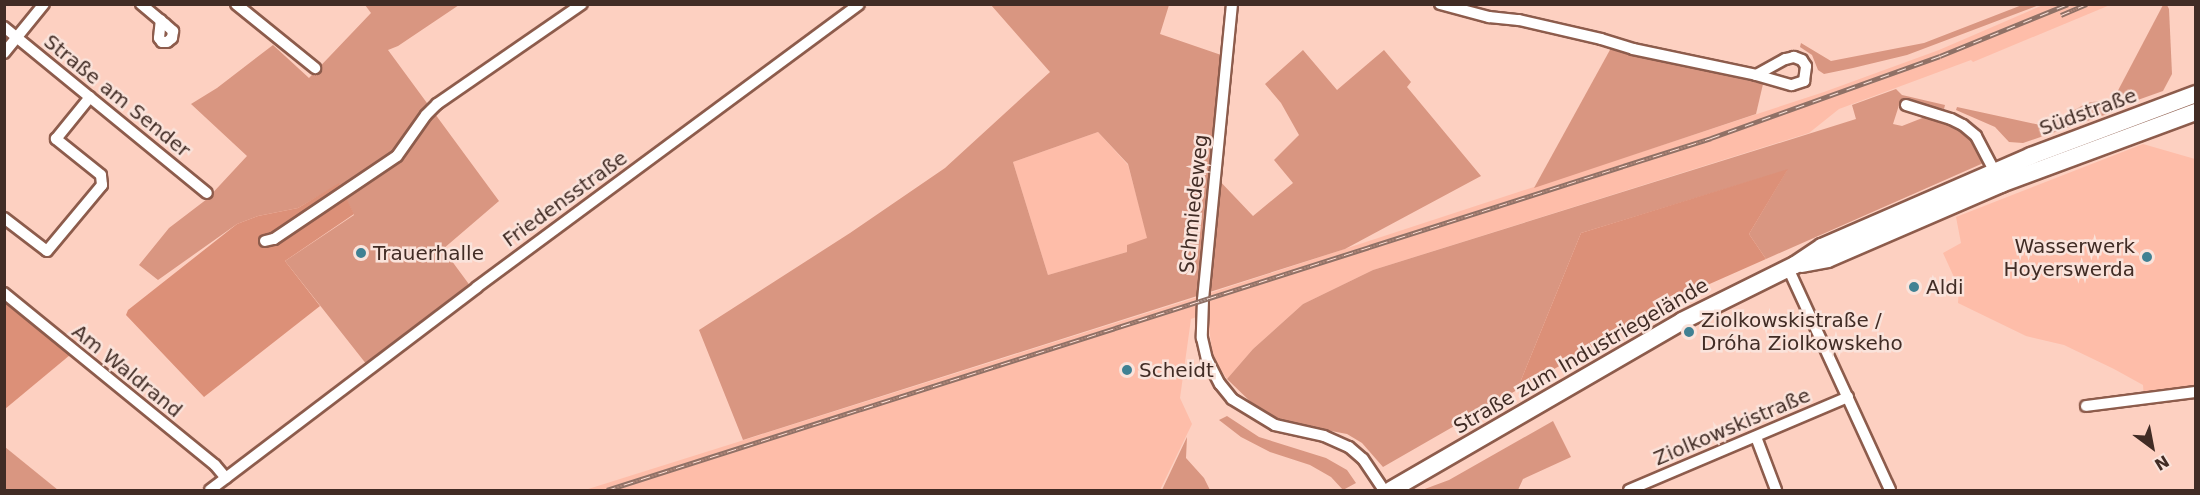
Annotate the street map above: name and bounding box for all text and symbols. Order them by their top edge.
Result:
street label: Straße am Sender [39,30,195,162]
street label: Südstraße [2036,83,2140,141]
street label: Schmiedeweg [1175,133,1213,275]
street label: Friedensstraße [498,146,632,252]
place label: Wasserwerk Hoyerswerda [2003,234,2135,281]
place label: Trauerhalle [373,241,484,265]
marker: Trauerhalle [354,246,368,260]
marker: Wasserwerk Hoyerswerda [2140,250,2154,264]
street label: Straße zum Industriegelände [1449,273,1713,439]
place label: Aldi [1926,275,1963,299]
marker: Aldi [1907,280,1921,294]
place label: Ziolkowskistraße / Dróha Ziolkowskeho [1701,308,1903,355]
street label: Am Waldrand [67,319,187,423]
marker: Ziolkowskistraße / Dróha Ziolkowskeho [1682,325,1696,339]
place label: Scheidt [1139,358,1214,382]
marker: Scheidt [1120,363,1134,377]
street label: Ziolkowskistraße [1650,383,1814,471]
north arrow [2122,417,2182,477]
text: N [2151,451,2173,474]

